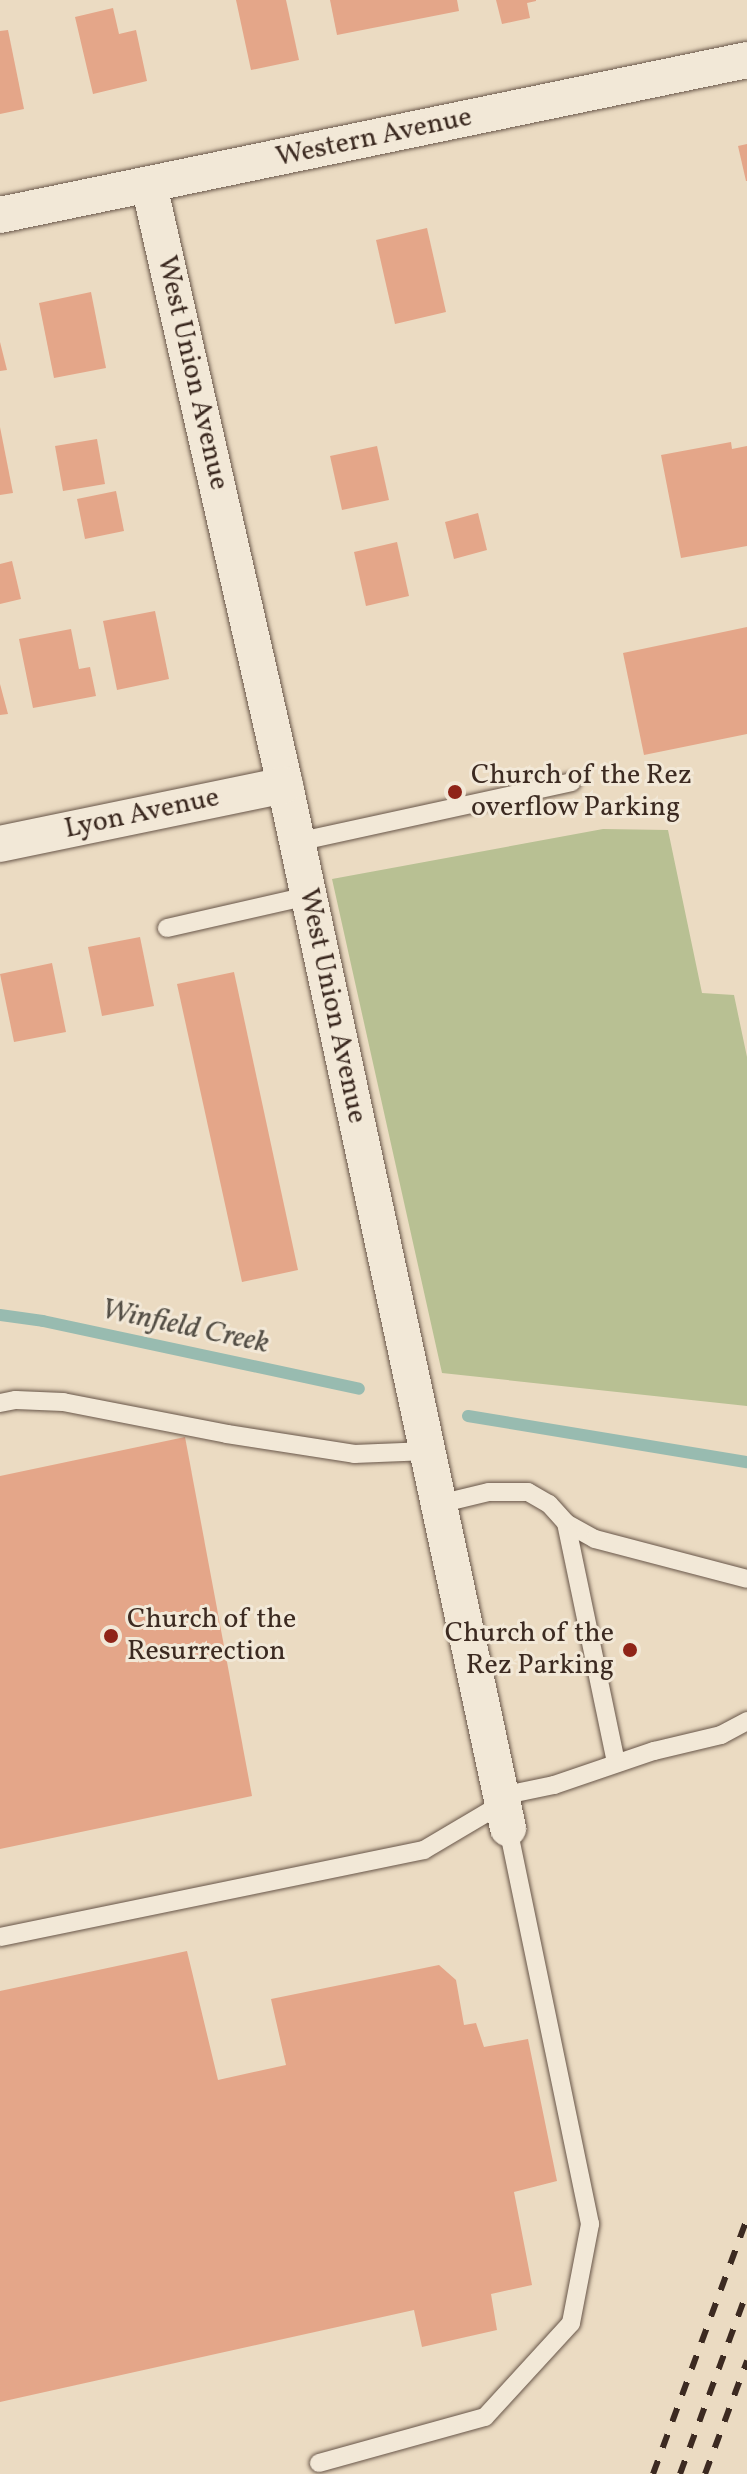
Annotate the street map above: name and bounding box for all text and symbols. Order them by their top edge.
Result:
street label: Western Avenue [273,101,475,175]
street label: West Union Avenue [149,253,235,493]
place label: Church of the Rez overflow Parking [471,759,689,825]
street label: Lyon Avenue [62,781,222,847]
marker: Church of the Rez overflow Parking [446,783,464,801]
street label: West Union Avenue [291,885,373,1127]
water label: Winfield Creek [98,1292,272,1362]
place label: Church of the Resurrection [127,1603,293,1669]
place label: Church of the Rez Parking [448,1617,614,1683]
marker: Church of the Resurrection [102,1627,120,1645]
marker: Church of the Rez Parking [621,1641,639,1659]

